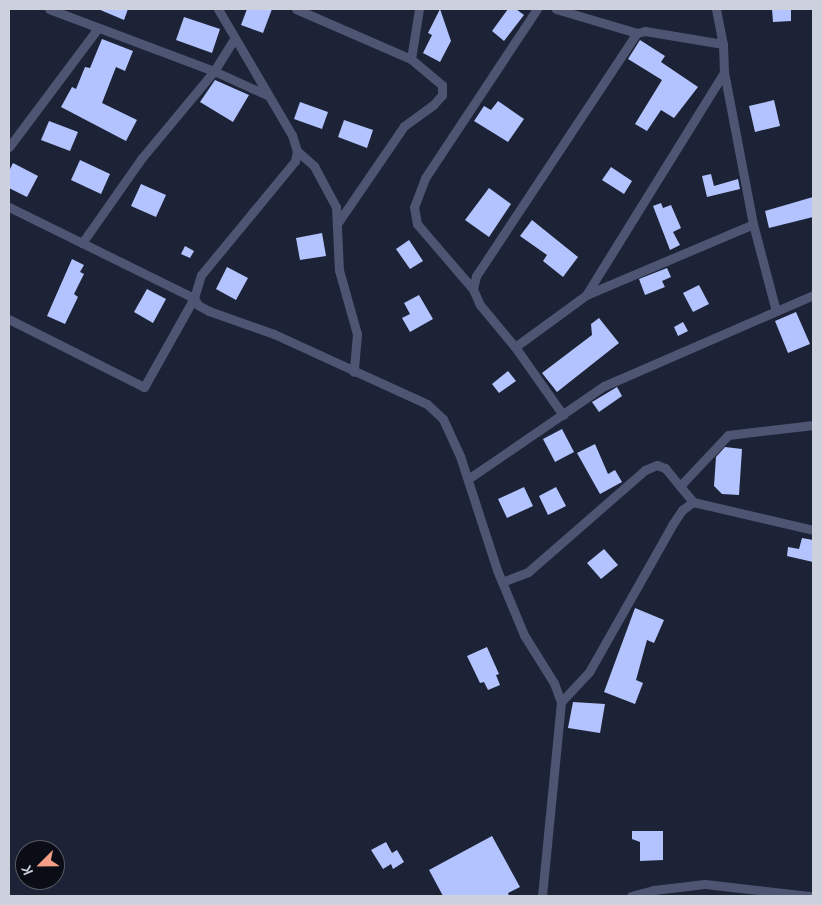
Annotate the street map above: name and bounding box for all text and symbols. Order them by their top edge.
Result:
north arrow [15,840,65,890]
text: K [17,863,37,878]

